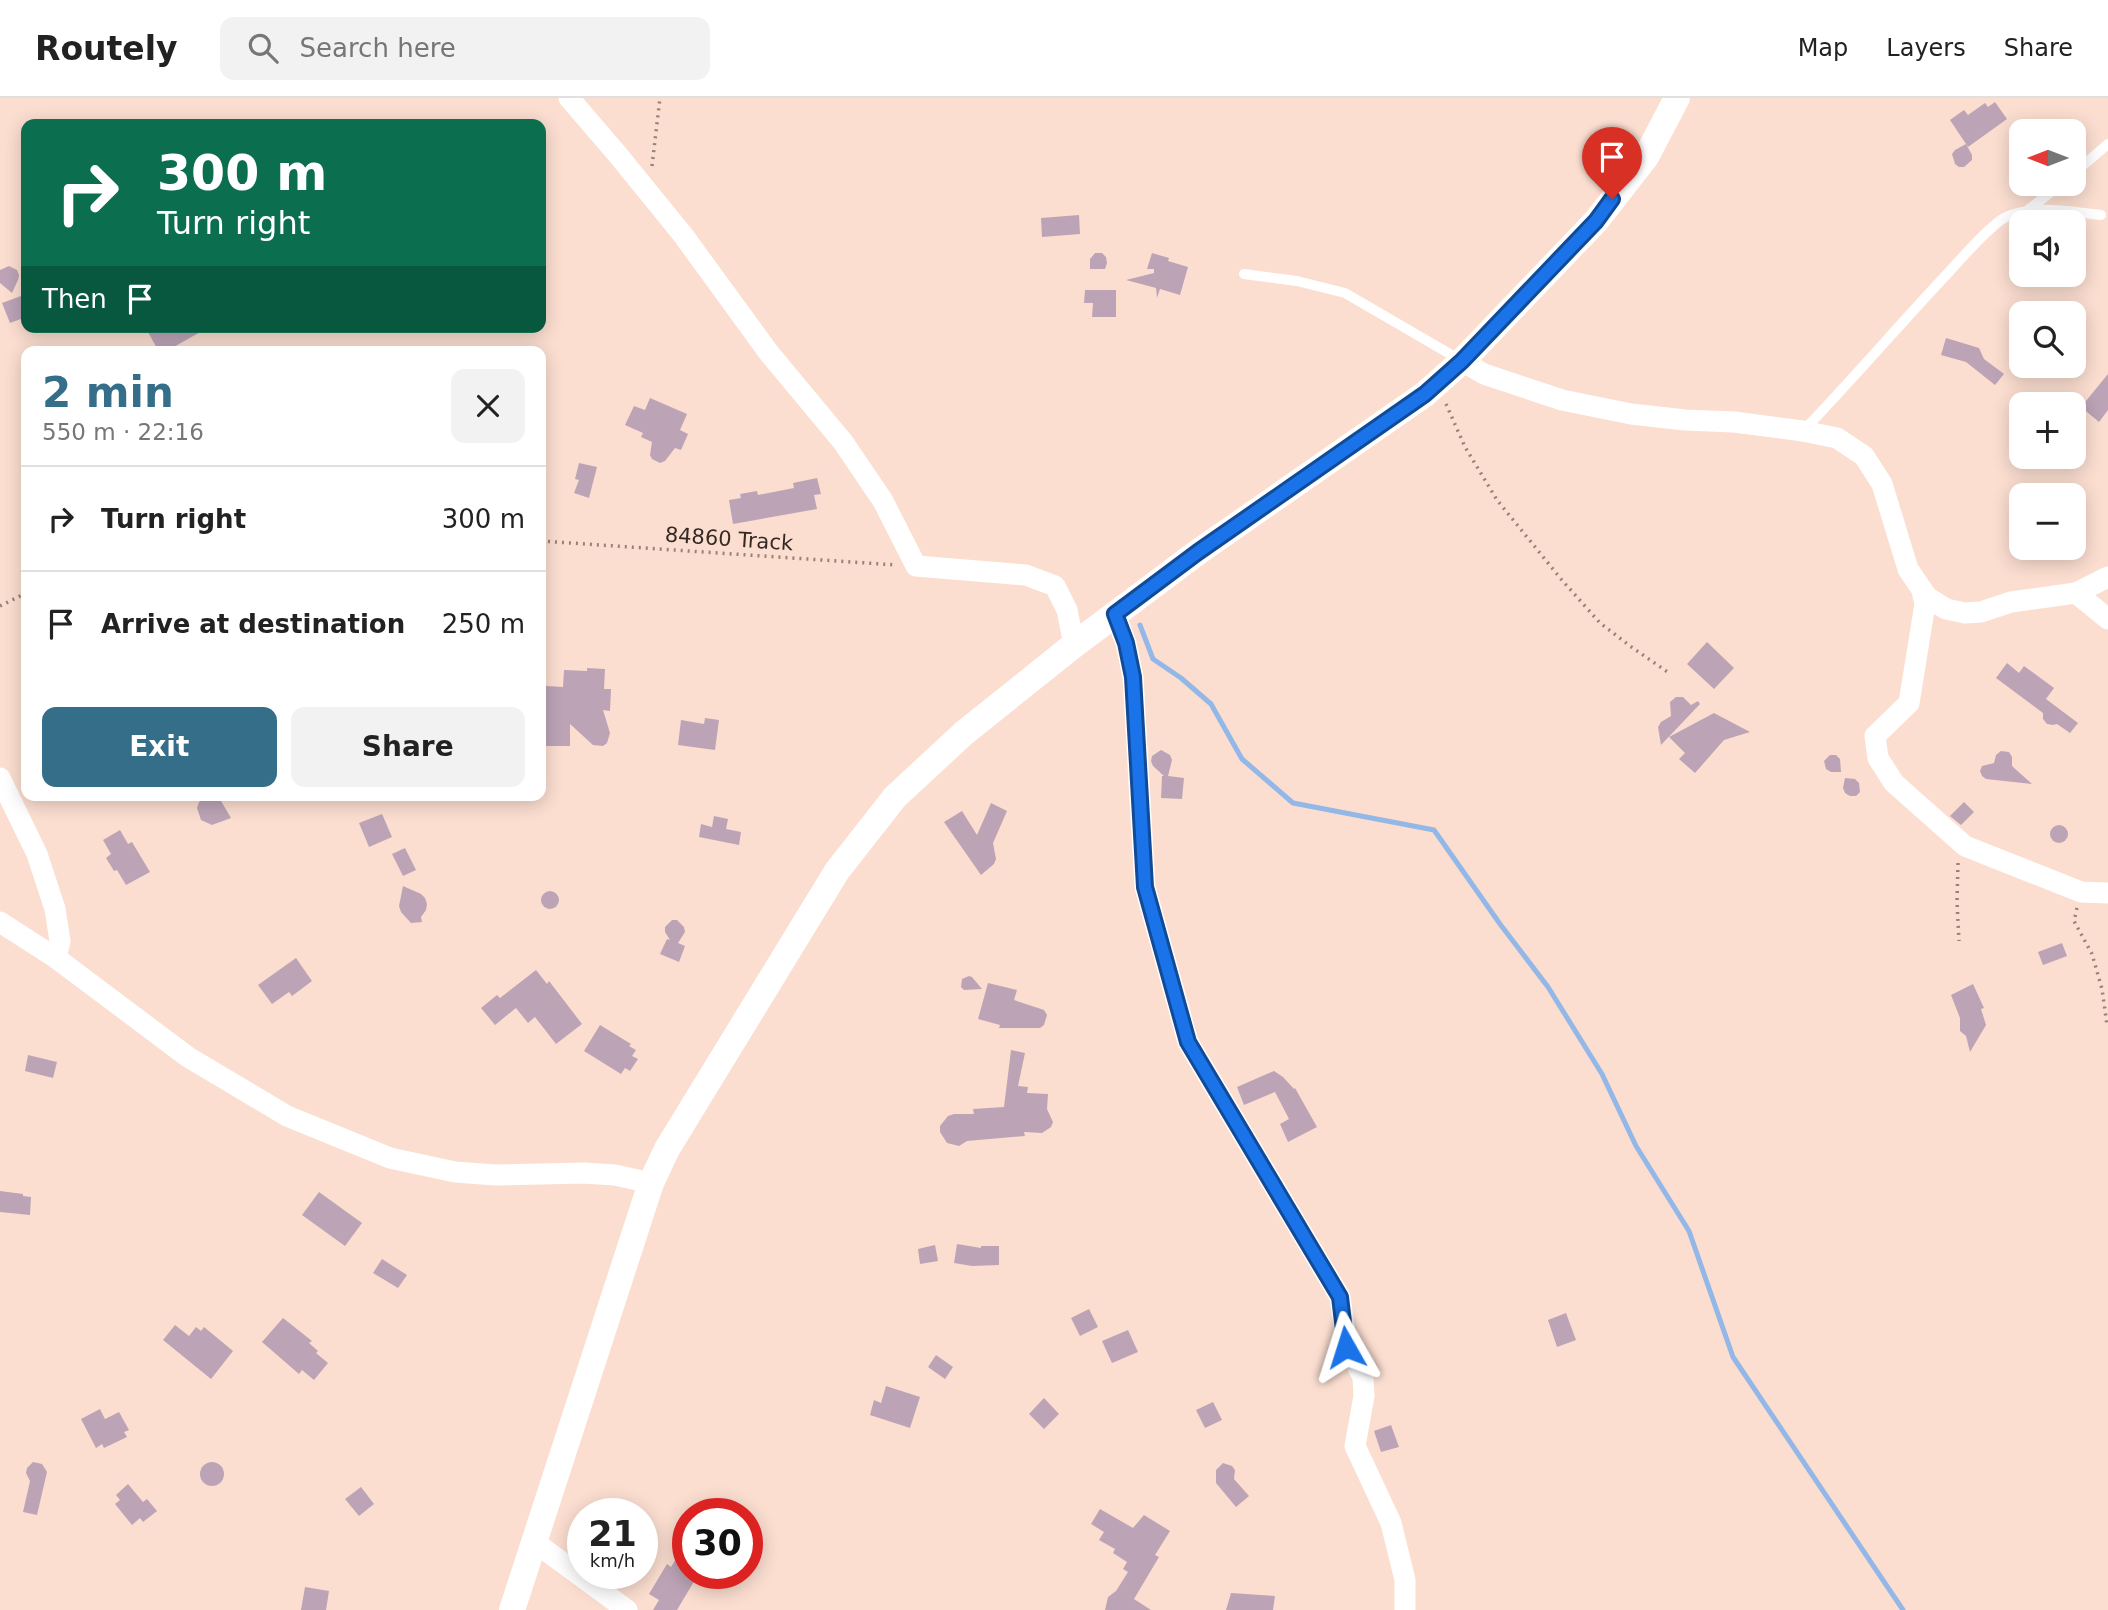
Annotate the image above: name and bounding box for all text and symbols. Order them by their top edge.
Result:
search box [220,17,710,80]
text: Routely [35,29,178,68]
icon: search [244,29,282,67]
text: Search here [300,33,456,63]
text: Map [1798,34,1848,62]
text: Layers [1886,34,1966,62]
text: Share [2004,34,2073,62]
north arrow [2009,119,2086,196]
map controls [2009,119,2086,560]
pin [1582,127,1642,199]
icon: arrive [1593,138,1631,176]
text: 300 m [157,145,327,202]
icon: right [42,147,133,238]
text: Turn right [157,204,310,242]
button: sound [2009,210,2086,287]
icon: arrive [121,280,159,318]
text: Then [42,284,107,314]
button: search [2009,301,2086,378]
text: 2 min [42,368,174,417]
button: close [451,369,525,443]
button: + [2009,392,2086,469]
text: 550 m · 22:16 [42,419,204,445]
button: − [2009,483,2086,560]
icon: right [42,500,80,538]
text: Turn right [101,504,246,534]
text: 300 m [442,504,525,534]
street label: 84860 Track [664,523,795,556]
icon: arrive [42,605,80,643]
text: Arrive at destination [101,609,405,639]
text: 250 m [442,609,525,639]
button: Exit [42,707,277,787]
button: Share [291,707,525,787]
position arrow [1309,1310,1383,1384]
speed limit sign: 30 [672,1498,763,1589]
text: 21 [588,1514,637,1554]
text: km/h [590,1550,635,1571]

